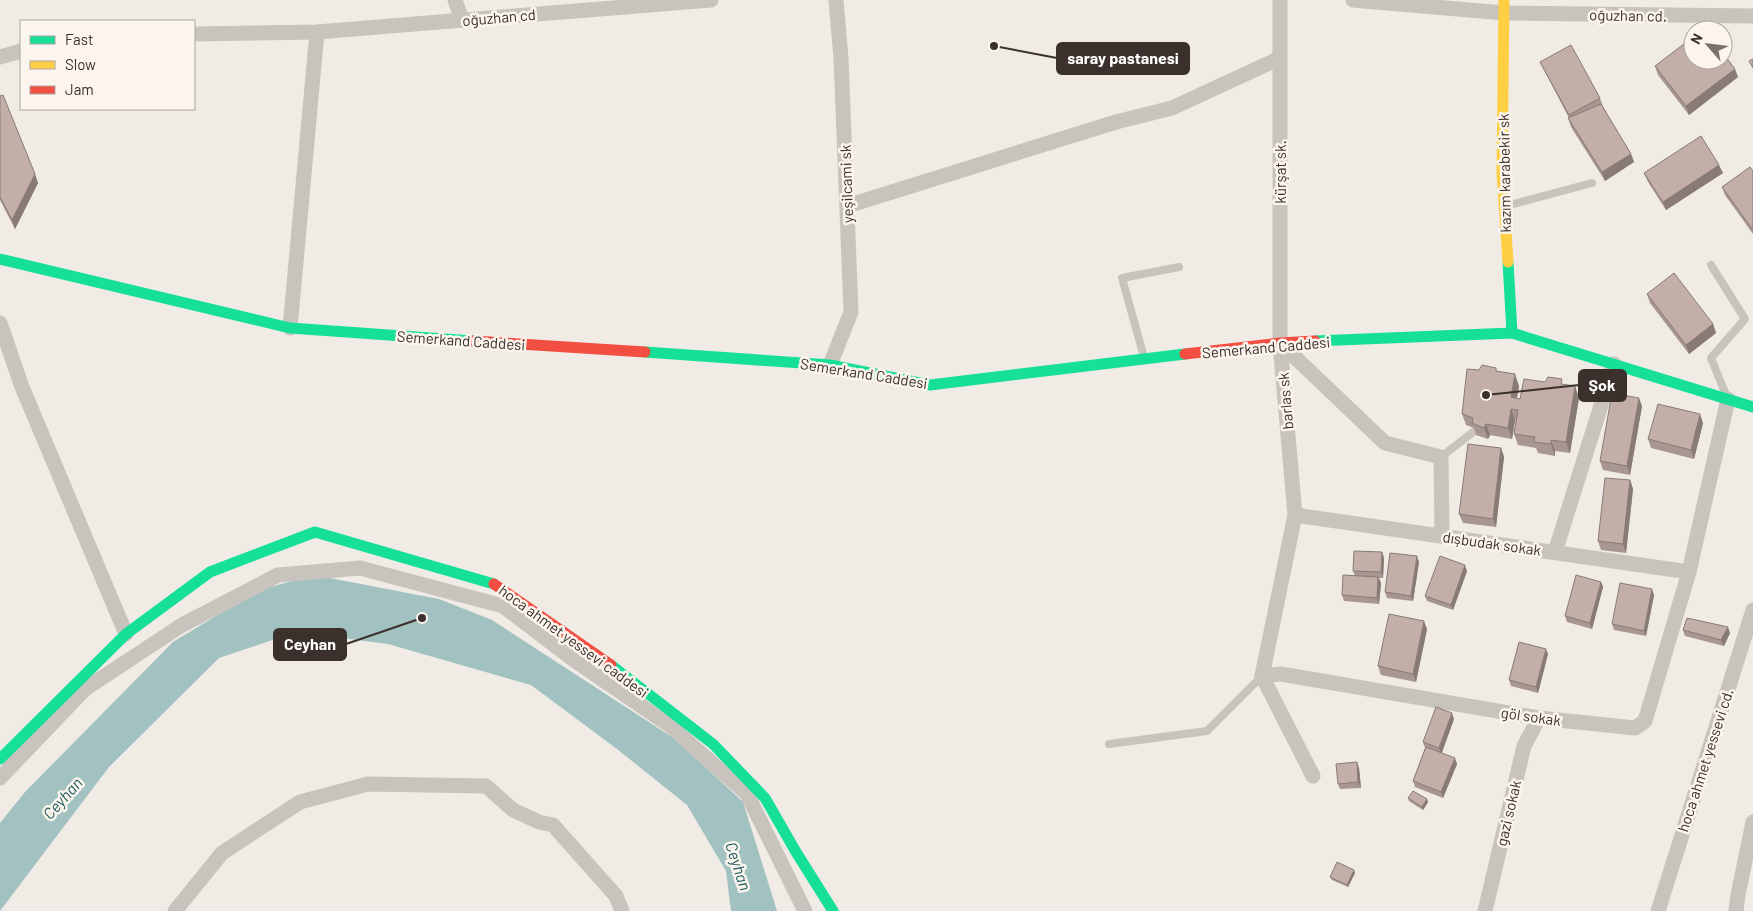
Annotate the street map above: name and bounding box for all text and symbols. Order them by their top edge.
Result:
street label: oğuzhan cd [462,5,536,29]
street label: oğuzhan cd. [1589,5,1667,25]
legend [20,20,195,110]
north arrow [1683,20,1733,70]
text: Fast [65,30,93,48]
text: N [1686,31,1706,47]
callout: saray pastanesi [1057,43,1189,74]
text: saray pastanesi [1067,48,1179,67]
text: Slow [65,55,96,73]
text: Jam [65,80,94,98]
street label: kazım karabekir sk [1494,113,1514,233]
street label: kürşat sk. [1271,140,1289,204]
street label: yeşilcami sk [836,144,856,224]
street label: Semerkand Caddesi [396,327,526,353]
street label: Semerkand Caddesi [1201,332,1331,362]
street label: Semerkand Caddesi [799,354,929,392]
callout: Şok [1579,370,1626,401]
street label: barlas sk [1273,371,1296,430]
text: Şok [1589,375,1616,394]
street label: dışbudak sokak [1442,527,1543,559]
street label: hoca ahmet yessevi caddesi [496,581,652,701]
callout: Ceyhan [274,629,346,660]
text: Ceyhan [284,634,336,653]
street label: hoca ahmet yessevi cd. [1673,686,1737,834]
street label: göl sokak [1500,703,1563,729]
water label: Ceyhan [38,773,86,823]
street label: gazi sokak [1492,778,1524,848]
water label: Ceyhan [722,839,756,893]

